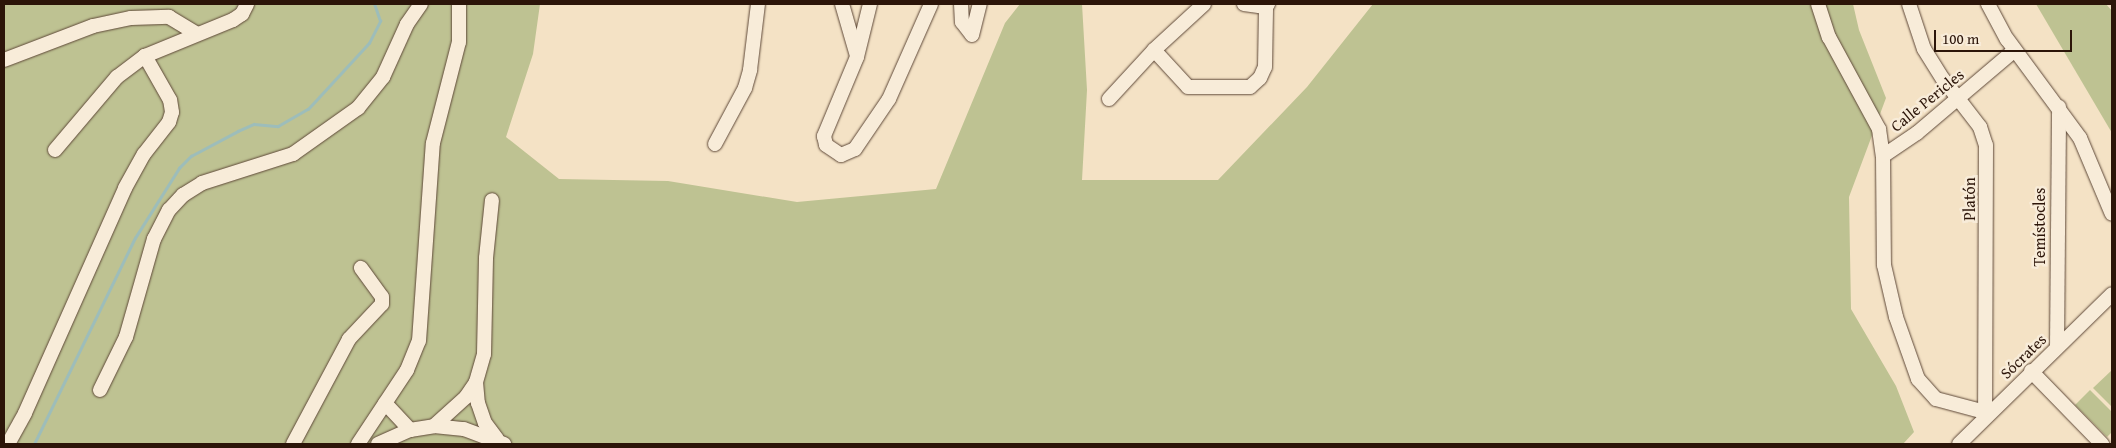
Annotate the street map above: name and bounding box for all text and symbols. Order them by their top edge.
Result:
scale bar [1936,20,2074,52]
text: 100 m [1942,28,1979,49]
street label: Calle Pericles [1887,65,1967,135]
street label: Platón [1959,177,1979,221]
street label: Temístocles [2029,188,2049,266]
street label: Sócrates [1996,329,2050,383]

